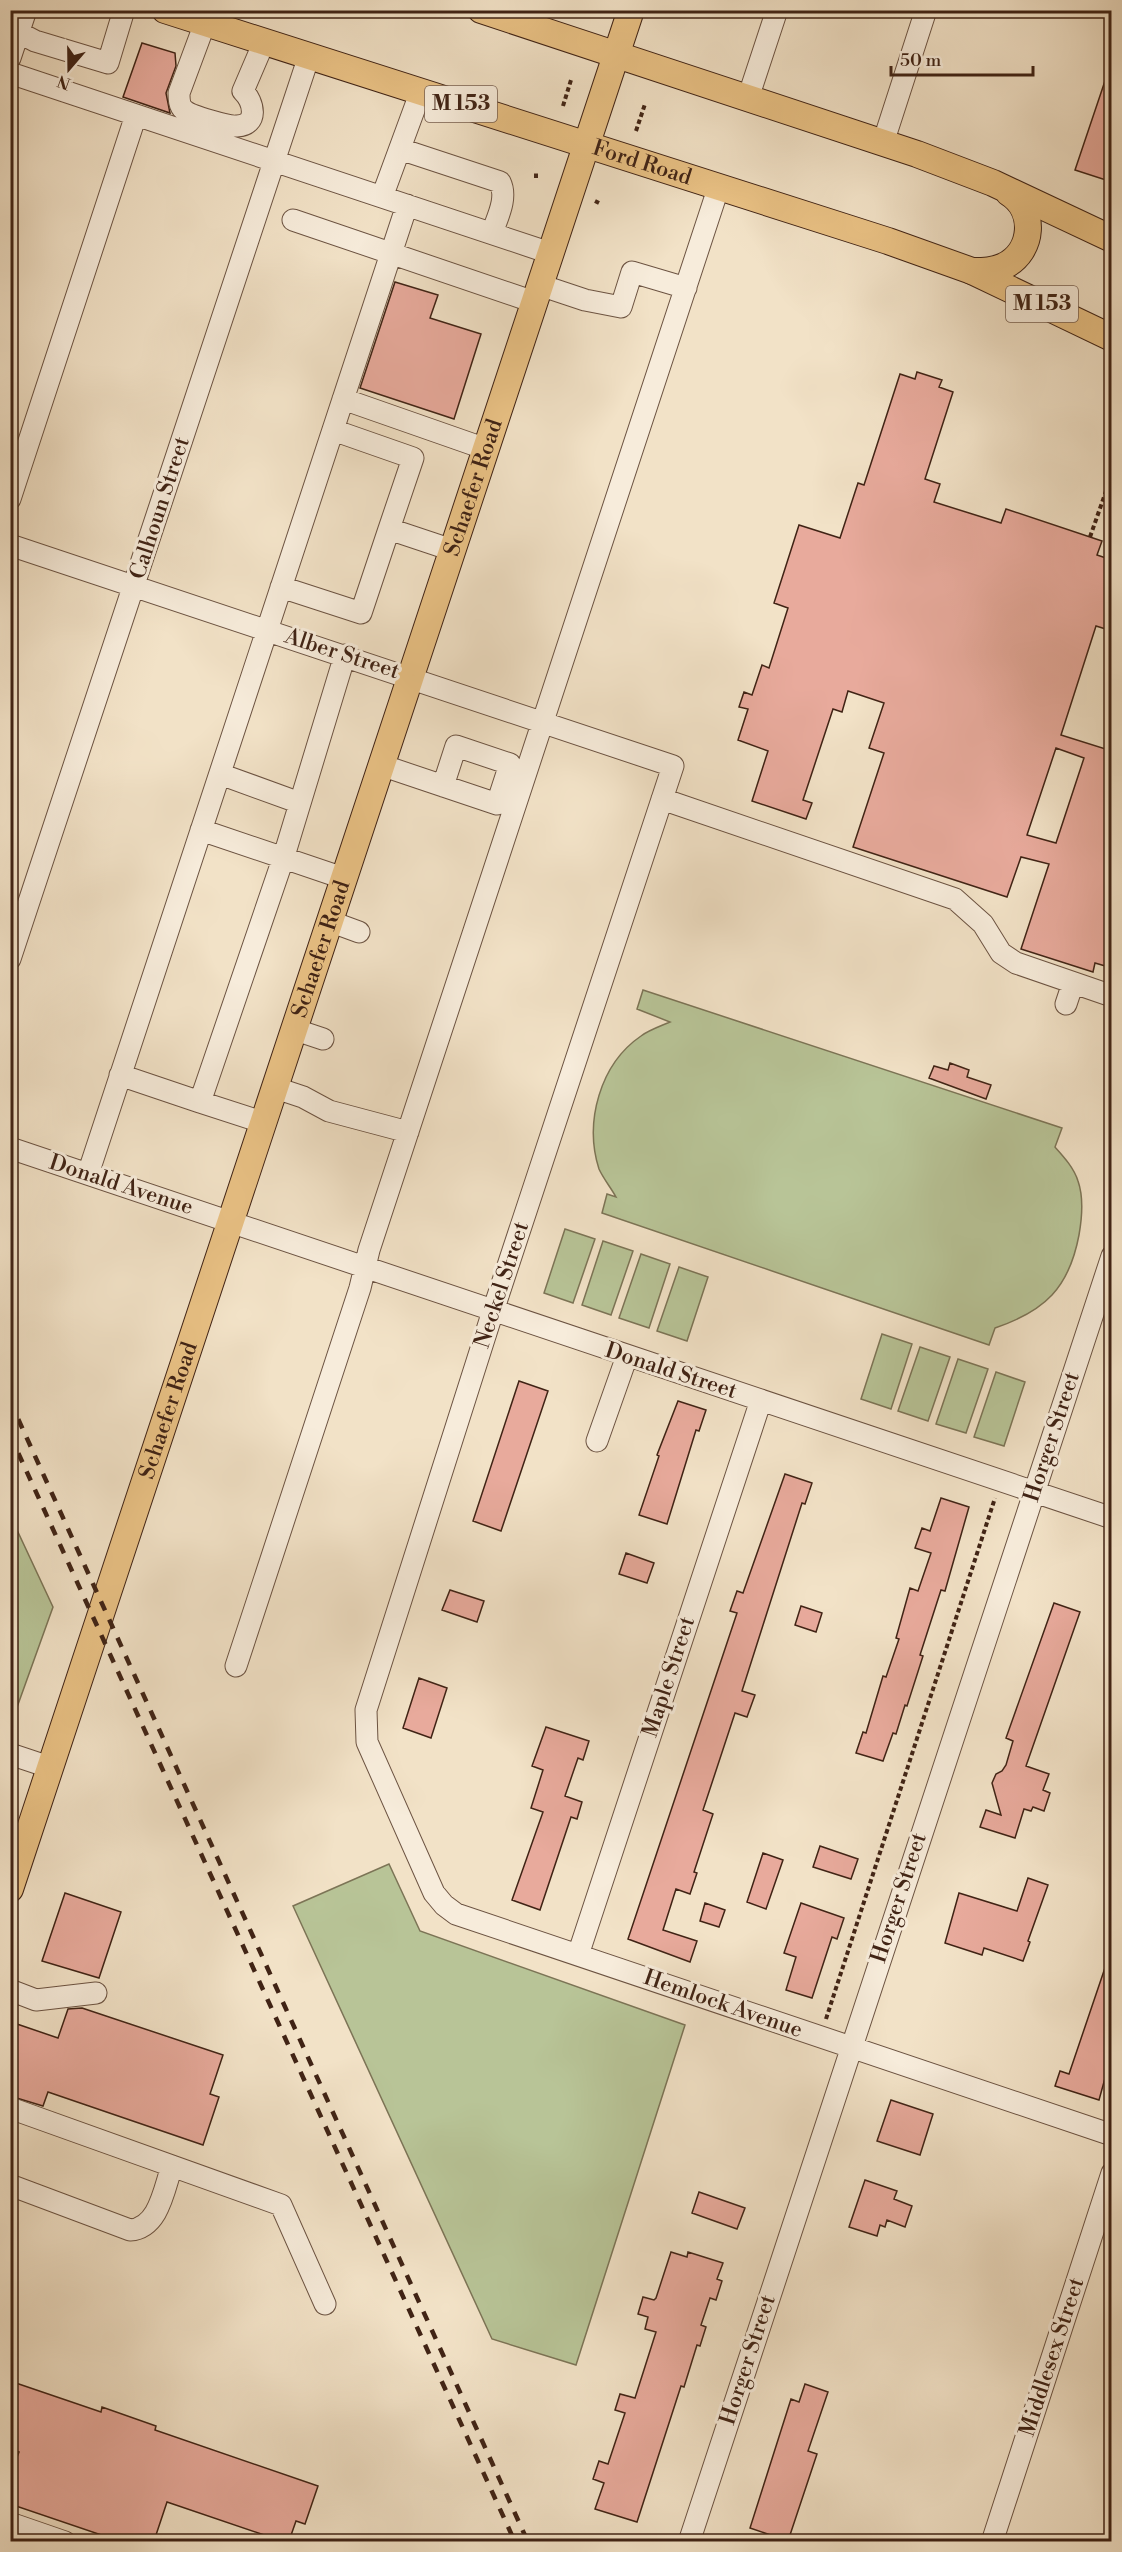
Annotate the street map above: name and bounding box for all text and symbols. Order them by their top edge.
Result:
north arrow [39,39,99,99]
scale bar [891,39,1034,77]
text: 50 m [900,49,942,72]
text: N [55,70,74,94]
road number: M 153 [425,86,497,122]
street label: Ford Road [589,134,696,191]
road number: M 153 [1006,286,1078,322]
street label: Schaefer Road [438,415,509,560]
street label: Calhoun Street [124,433,196,583]
street label: Alber Street [280,622,403,685]
street label: Schaefer Road [285,877,356,1021]
street label: Donald Avenue [46,1149,196,1221]
street label: Neckel Street [469,1218,535,1352]
street label: Donald Street [602,1337,741,1405]
street label: Schaefer Road [133,1338,204,1482]
street label: Horger Street [1018,1368,1086,1506]
street label: Maple Street [637,1613,701,1741]
street label: Horger Street [865,1829,933,1967]
street label: Hemlock Avenue [640,1964,806,2044]
street label: Middlesex Street [1014,2274,1090,2440]
street label: Horger Street [714,2291,782,2429]

